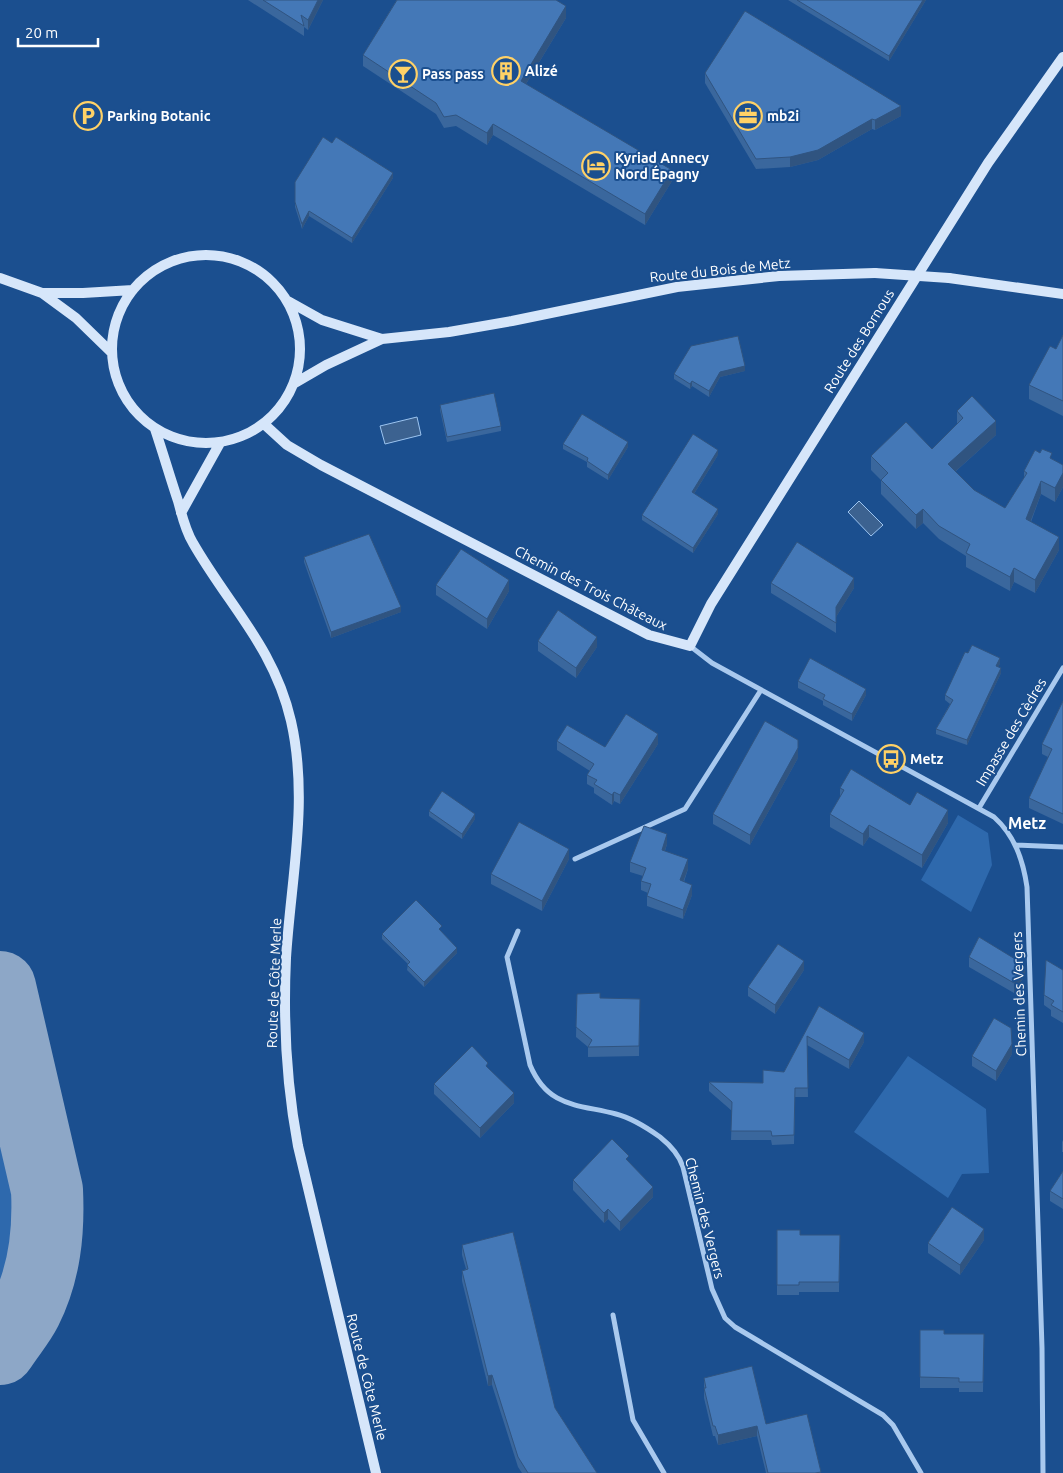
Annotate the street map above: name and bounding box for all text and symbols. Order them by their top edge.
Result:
scale bar [18,15,98,47]
text: 20 m [25,24,58,41]
building icon: Alizé [491,56,521,86]
bar icon: Pass pass [388,59,418,89]
place label: Alizé [525,63,558,79]
place label: Pass pass [422,66,484,82]
parking icon: Parking Botanic [73,101,103,131]
office icon: mb2i [733,101,763,131]
place label: Parking Botanic [107,108,211,124]
place label: mb2i [767,108,799,124]
place label: Kyriad Annecy Nord Épagny [615,150,709,182]
hotel icon: Kyriad Annecy Nord Épagny [581,151,611,181]
street label: Route du Bois de Metz [649,255,791,285]
street label: Route des Bornous [821,286,897,396]
street label: Chemin des Trois Châteaux [512,543,670,633]
street label: Impasse des Cèdres [972,675,1050,789]
bus stop icon: Metz [876,744,906,774]
place label: Metz [910,751,944,767]
district label: Metz [1008,814,1046,832]
street label: Route de Côte Merle [264,918,284,1048]
street label: Chemin des Vergers [1009,931,1029,1057]
street label: Chemin des Vergers [682,1156,728,1280]
street label: Route de Côte Merle [343,1312,391,1442]

